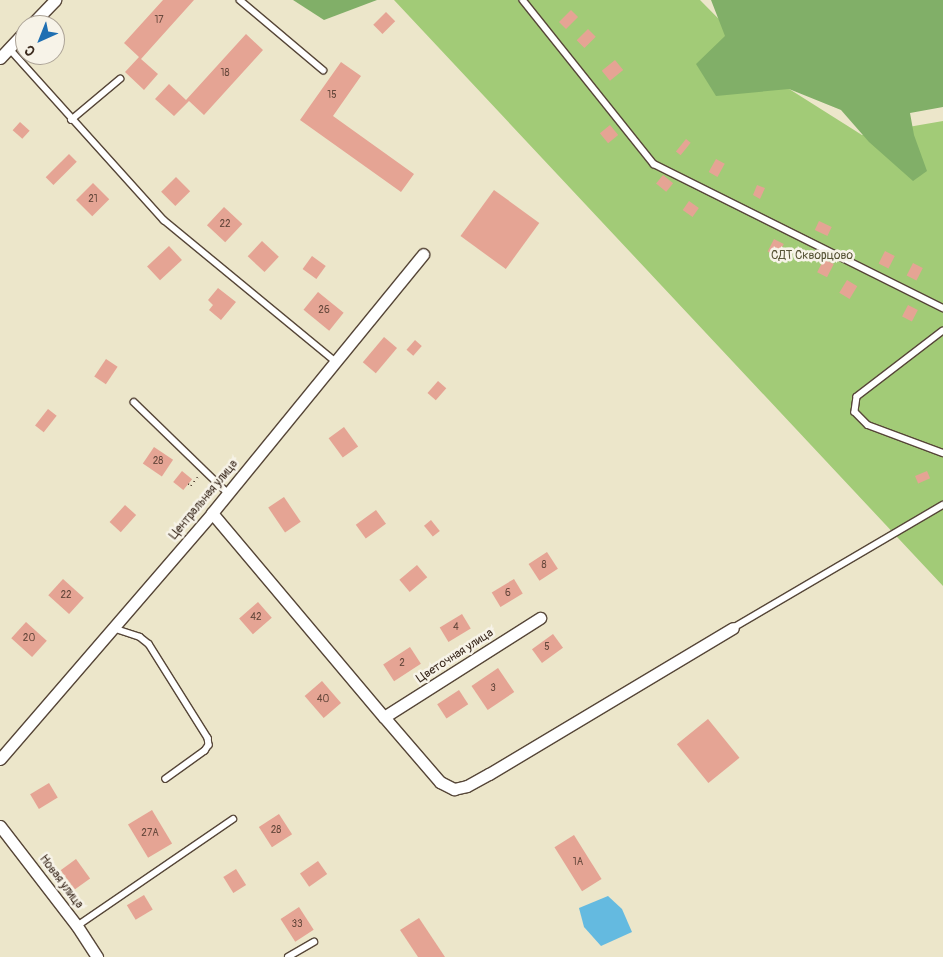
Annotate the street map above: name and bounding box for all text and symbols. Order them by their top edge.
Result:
north arrow [15,15,65,65]
house number: 17 [154,15,164,27]
text: С [21,41,39,60]
house number: 18 [221,68,229,80]
house number: 15 [327,90,337,102]
house number: 21 [88,194,98,206]
house number: 22 [219,219,231,231]
park label: СДТ Скворцово [771,249,853,263]
house number: 26 [318,305,330,317]
house number: 28 [153,456,163,468]
street label: Центральная улица [167,457,241,543]
house number: 8 [541,560,547,572]
house number: 6 [505,588,511,600]
house number: 22 [60,590,72,602]
house number: 42 [250,612,262,624]
house number: 4 [453,622,459,634]
street label: Цветочная улица [414,626,496,686]
house number: 20 [23,633,35,645]
house number: 5 [544,642,550,654]
house number: 2 [399,658,405,670]
house number: 3 [490,683,496,695]
house number: 40 [317,694,329,706]
house number: 28 [271,825,281,837]
house number: 27А [141,828,159,840]
street label: Новая улица [36,852,86,912]
house number: 1А [573,857,583,869]
house number: 33 [291,919,303,931]

